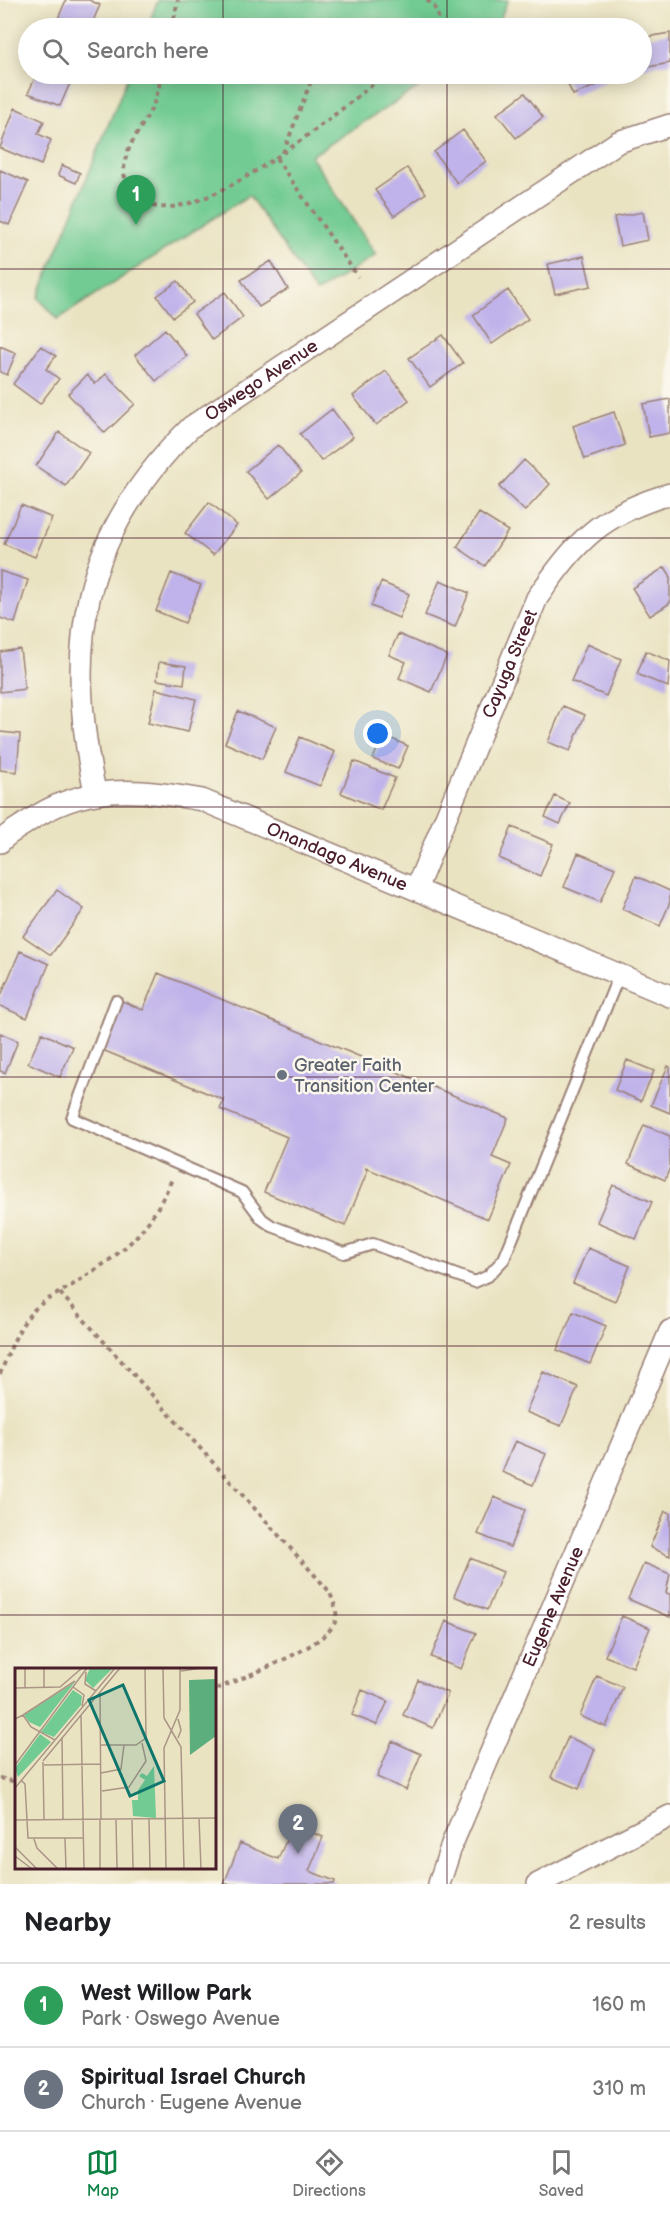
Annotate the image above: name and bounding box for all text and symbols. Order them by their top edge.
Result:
search box [18,18,652,84]
icon: search [39,35,72,68]
text: Search here [87,38,209,65]
pin: 1 [116,176,156,225]
street label: Oswego Avenue [201,335,322,425]
street label: Cayuga Street [478,606,542,721]
your location [363,719,392,748]
street label: Onandago Avenue [264,818,411,896]
place label: Greater Faith Transition Center [294,1055,435,1097]
marker: Greater Faith Transition Center [275,1068,289,1082]
street label: Eugene Avenue [518,1543,588,1670]
inset map [15,1668,216,1869]
pin: 2 [278,1804,318,1854]
text: Nearby [24,1908,111,1939]
text: 2 results [569,1911,646,1935]
text: West Willow Park [81,1980,252,2007]
text: 1 [39,1993,48,2017]
text: 160 m [592,1993,646,2017]
text: Park · Oswego Avenue [81,2007,280,2031]
text: Spiritual Israel Church [81,2064,306,2091]
text: 2 [38,2077,49,2101]
text: 310 m [592,2077,646,2101]
text: Church · Eugene Avenue [81,2091,302,2115]
tab: Map [86,2146,119,2201]
tab: Directions [292,2146,366,2201]
tab: Saved [539,2146,584,2201]

